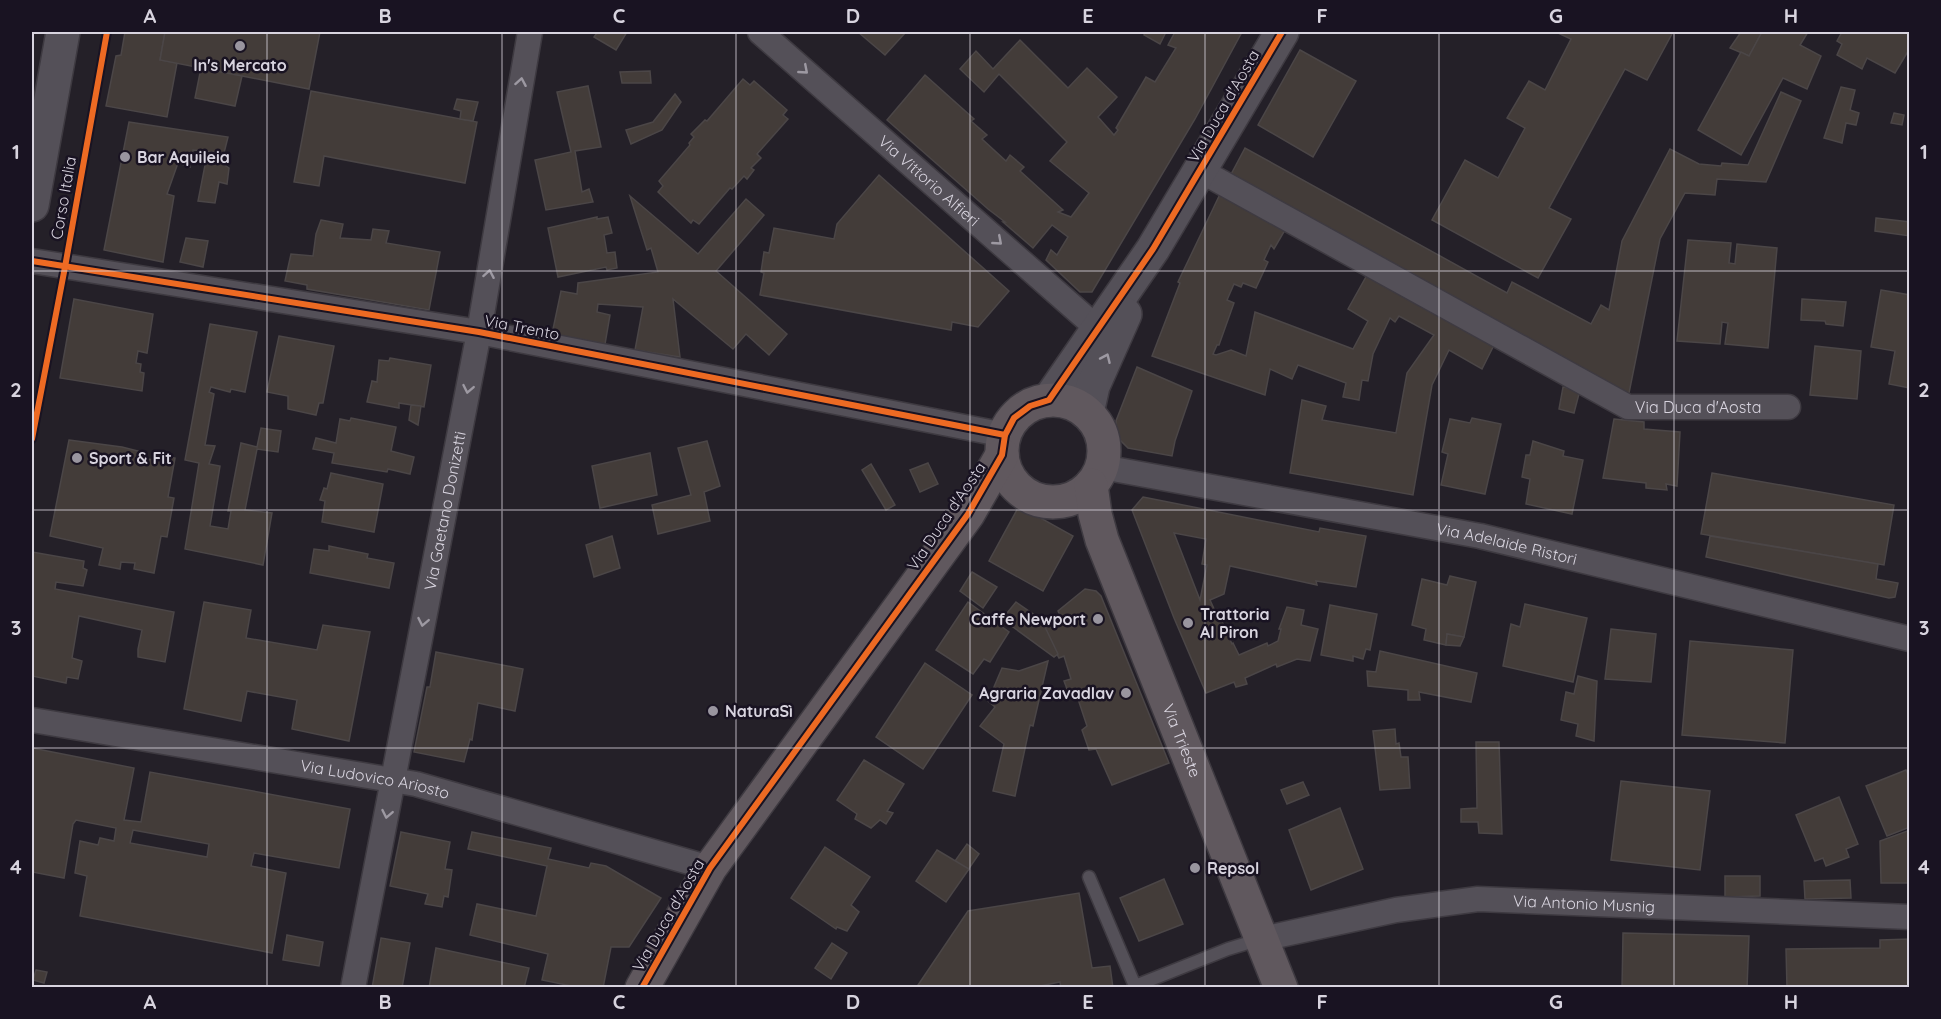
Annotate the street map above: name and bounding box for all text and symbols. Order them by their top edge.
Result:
text: A [144,3,157,28]
text: B [378,3,392,28]
text: C [613,3,626,28]
text: D [846,3,860,28]
text: E [1082,3,1094,28]
text: F [1316,3,1328,28]
text: G [1549,3,1563,28]
text: H [1784,3,1798,28]
marker: In's Mercato [233,39,247,53]
street label: Via Duca d'Aosta [1183,46,1263,166]
place label: In's Mercato [193,55,287,75]
one-way arrow [797,63,808,74]
one-way arrow [514,77,527,87]
street label: Via Vittorio Alfieri [874,131,984,230]
text: 1 [12,139,20,164]
text: 1 [1920,139,1928,164]
place label: Bar Aquileia [137,147,230,167]
marker: Bar Aquileia [118,150,132,164]
street label: Corso Italia [46,155,80,241]
one-way arrow [991,233,1002,244]
one-way arrow [482,269,494,279]
street label: Via Trento [483,310,561,344]
one-way arrow [1098,353,1110,364]
text: 2 [10,377,22,402]
text: 2 [1918,377,1930,402]
one-way arrow [462,384,475,394]
street label: Via Duca d'Aosta [1635,397,1761,417]
street label: Via Gaetano Donizetti [420,429,470,592]
place label: Sport & Fit [89,448,172,468]
marker: Sport & Fit [70,451,84,465]
street label: Via Duca d'Aosta [902,458,990,574]
street label: Via Adelaide Ristori [1435,518,1579,569]
place label: Trattoria Al Piron [1200,604,1270,642]
place label: Caffe Newport [971,609,1086,629]
marker: Caffe Newport [1091,612,1105,626]
text: 3 [11,615,21,640]
text: 3 [1919,615,1929,640]
marker: Trattoria Al Piron [1181,616,1195,630]
one-way arrow [418,617,430,627]
place label: Agraria Zavadlav [979,683,1114,703]
marker: Agraria Zavadlav [1119,686,1133,700]
place label: NaturaSì [725,701,793,721]
street label: Via Trieste [1158,701,1206,780]
marker: NaturaSì [706,704,720,718]
street label: Via Ludovico Ariosto [299,755,452,803]
one-way arrow [381,808,394,818]
text: 4 [10,854,22,879]
text: 4 [1918,854,1930,879]
street label: Via Duca d'Aosta [628,855,708,975]
place label: Repsol [1207,858,1259,878]
marker: Repsol [1188,861,1202,875]
street label: Via Antonio Musnig [1513,890,1655,916]
text: A [144,989,157,1014]
text: B [378,989,392,1014]
text: C [613,989,626,1014]
text: D [846,989,860,1014]
text: E [1082,989,1094,1014]
text: F [1316,989,1328,1014]
text: G [1549,989,1563,1014]
text: H [1784,989,1798,1014]

